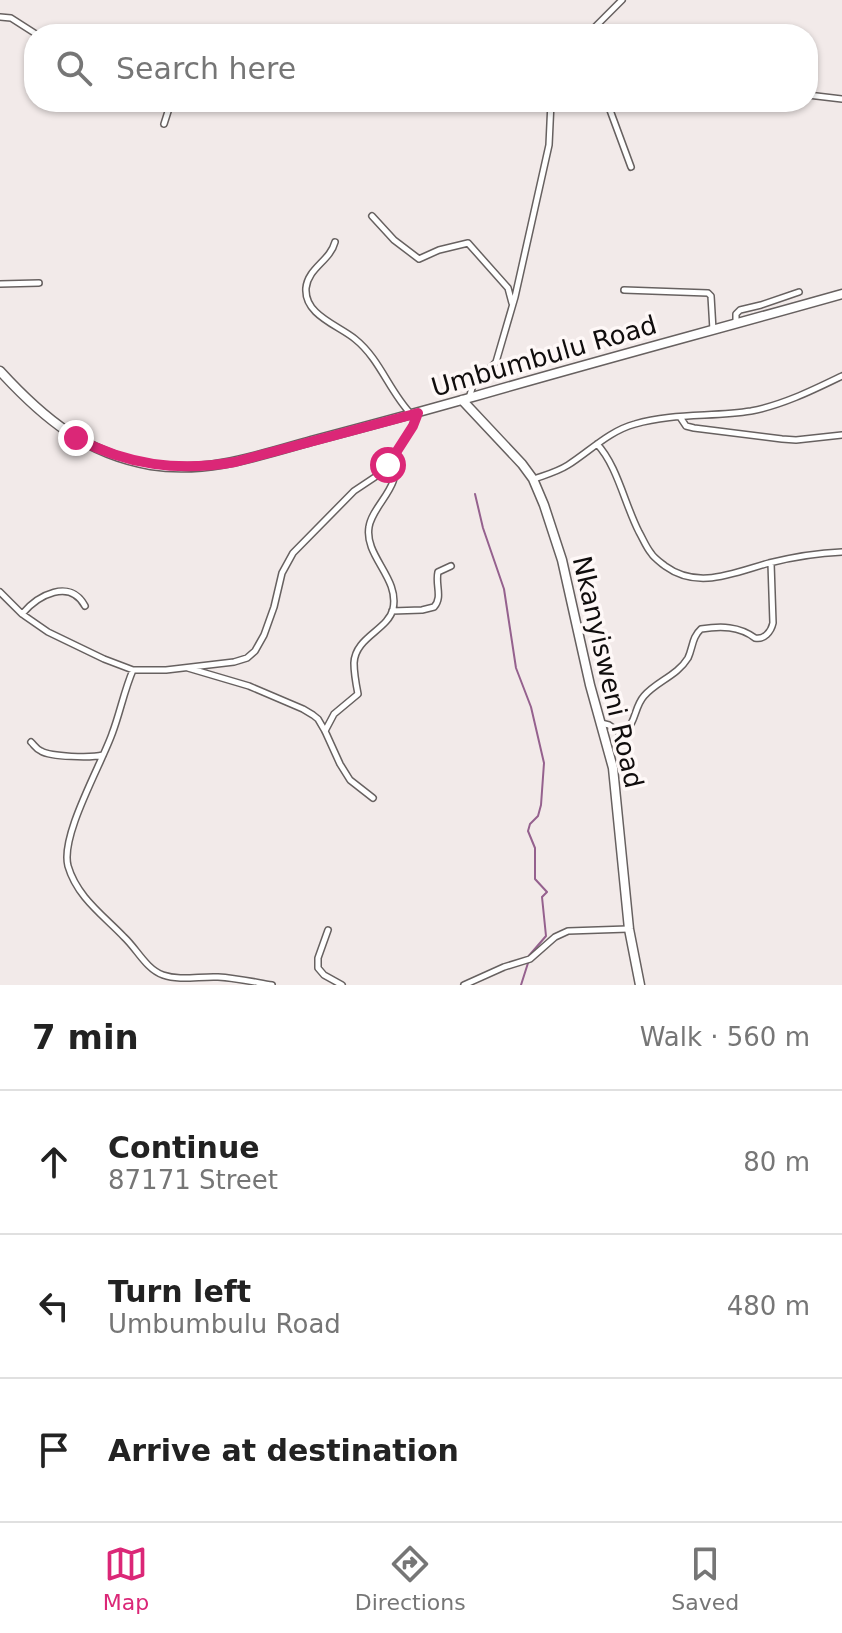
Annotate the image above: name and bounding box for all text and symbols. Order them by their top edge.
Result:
search box [24,24,818,112]
icon: search [52,46,96,90]
text: Search here [116,51,296,86]
street label: Umbumbulu Road [428,309,660,403]
route end [58,420,94,456]
route start [370,447,406,483]
street label: Nkanyisweni Road [567,553,649,791]
text: 7 min [32,1017,139,1057]
text: Walk · 560 m [640,1022,810,1052]
text: Continue [108,1130,260,1165]
icon: ahead [32,1140,76,1184]
text: 80 m [743,1147,810,1177]
text: 87171 Street [108,1165,278,1195]
text: Turn left [108,1274,251,1309]
icon: left [32,1284,76,1328]
text: 480 m [727,1291,810,1321]
text: Umbumbulu Road [108,1309,341,1339]
icon: arrive [32,1428,76,1472]
text: Arrive at destination [108,1433,459,1468]
tab: Map [103,1542,149,1615]
tab: Directions [355,1542,466,1615]
tab: Saved [671,1542,739,1615]

